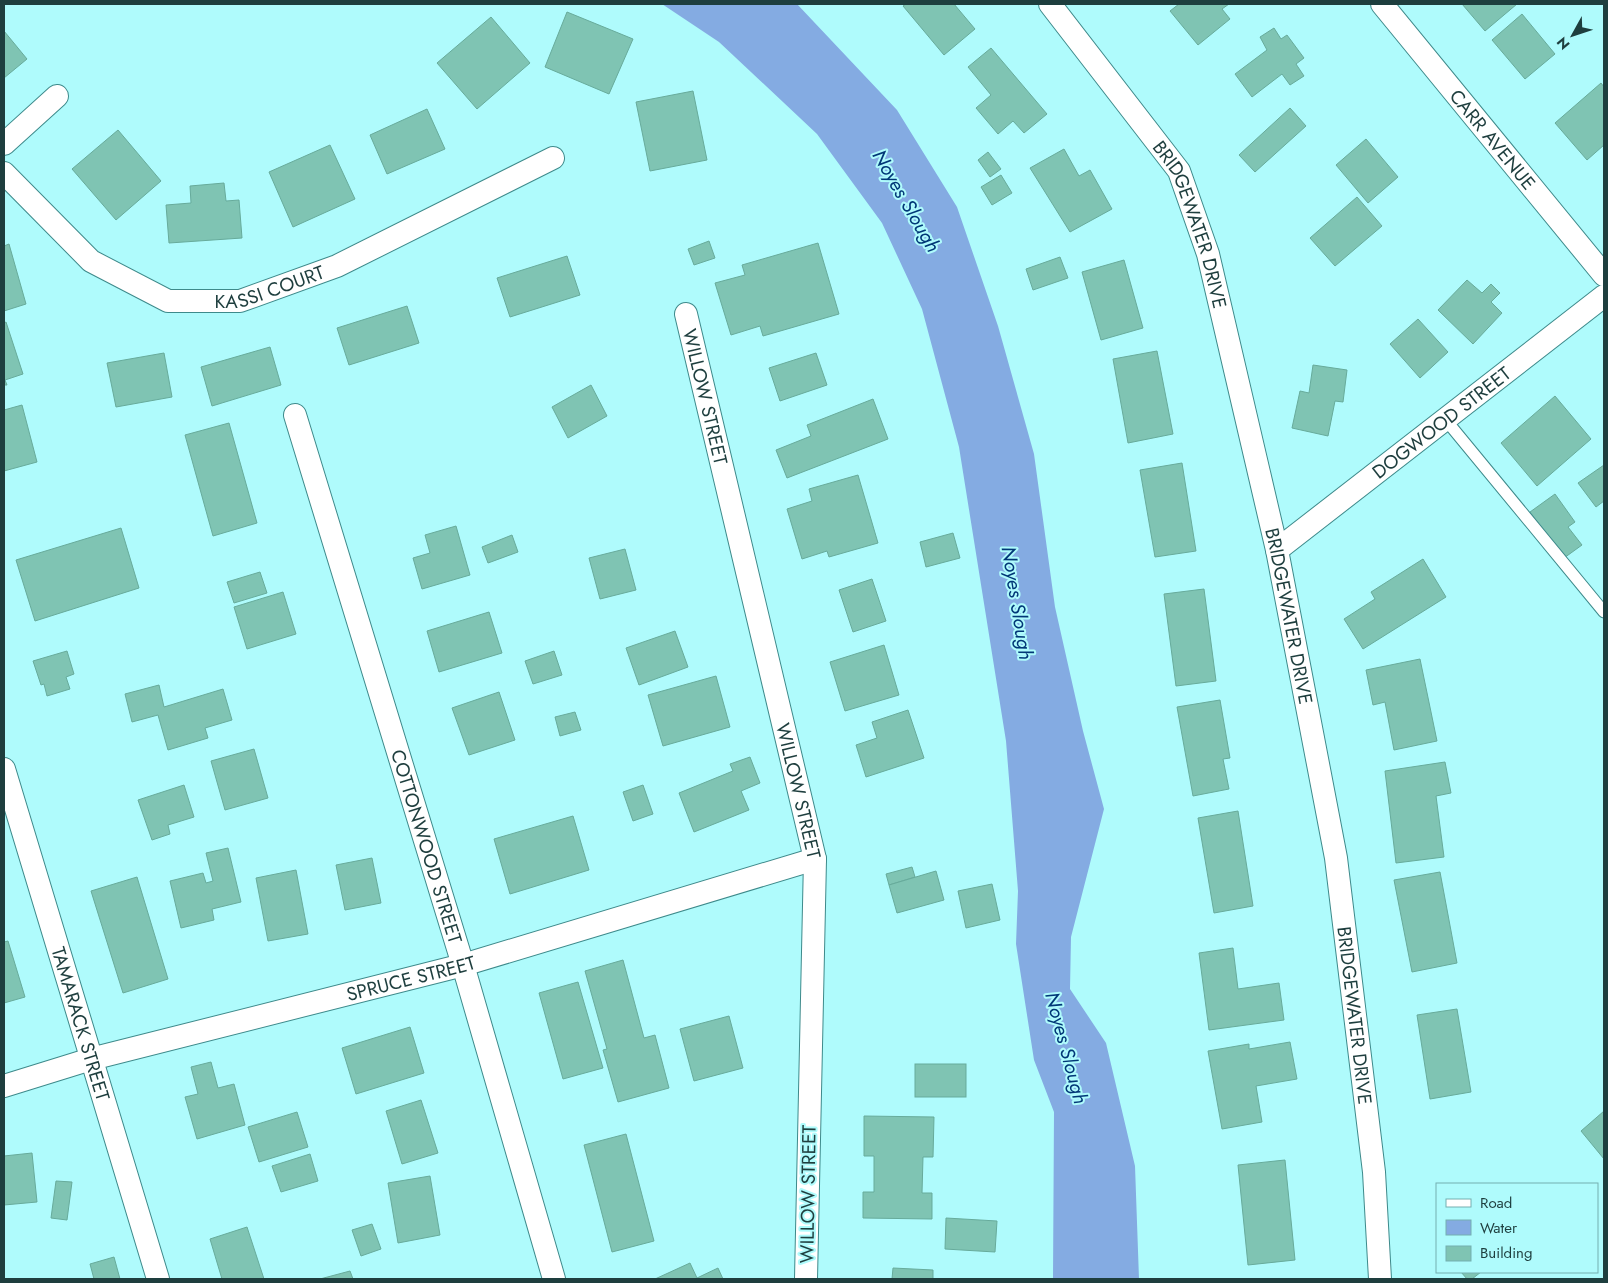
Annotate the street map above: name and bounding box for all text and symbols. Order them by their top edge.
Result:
north arrow [1548,10,1598,60]
text: N [1552,33,1574,54]
street label: CARR AVENUE [1443,83,1542,196]
street label: BRIDGEWATER DRIVE [1147,135,1234,311]
water label: Noyes Slough [865,144,947,258]
street label: KASSI COURT [215,258,328,315]
street label: WILLOW STREET [676,326,735,467]
street label: DOGWOOD STREET [1366,360,1516,485]
street label: BRIDGEWATER DRIVE [1259,525,1320,706]
water label: Noyes Slough [994,544,1040,662]
street label: WILLOW STREET [770,720,828,862]
street label: COTTONWOOD STREET [384,746,469,947]
street label: BRIDGEWATER DRIVE [1331,925,1379,1106]
street label: TAMARACK STREET [45,944,117,1104]
street label: SPRUCE STREET [343,948,479,1007]
water label: Noyes Slough [1037,989,1095,1107]
street label: WILLOW STREET [793,1124,823,1264]
legend [1436,1183,1598,1273]
text: Road [1480,1192,1512,1214]
text: Water [1480,1217,1518,1239]
text: Building [1480,1242,1532,1264]

